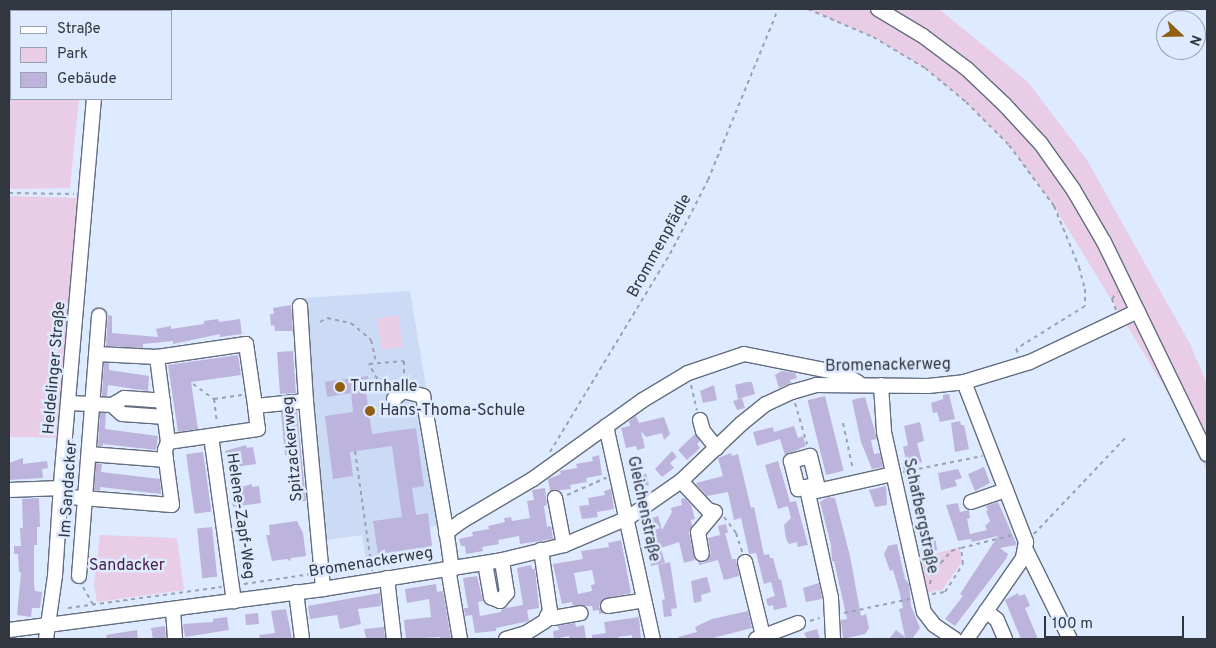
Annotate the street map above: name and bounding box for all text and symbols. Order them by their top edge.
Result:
legend [10,10,172,100]
north arrow [1156,10,1206,60]
text: Straße [57,20,101,39]
text: N [1185,32,1204,48]
text: Park [57,45,88,64]
text: Gebäude [57,70,117,89]
street label: Brommenpfädle [624,191,696,301]
street label: Heldelinger Straße [40,301,70,435]
street label: Bromenackerweg [825,355,951,377]
place label: Turnhalle [350,377,417,397]
marker: Turnhalle [334,381,346,393]
street label: Spitzackerweg [279,396,307,502]
place label: Hans-Thoma-Schule [380,401,525,421]
marker: Hans-Thoma-Schule [364,405,376,417]
street label: Im Sandacker [56,439,82,539]
street label: Helene-Zapf-Weg [222,452,258,580]
street label: Gleichenstraße [622,454,664,564]
street label: Schafbergstraße [898,457,942,575]
street label: Bromenackerweg [307,544,435,582]
park label: Sandacker [89,556,165,576]
scale bar [1046,606,1186,638]
text: 100 m [1052,615,1093,634]

